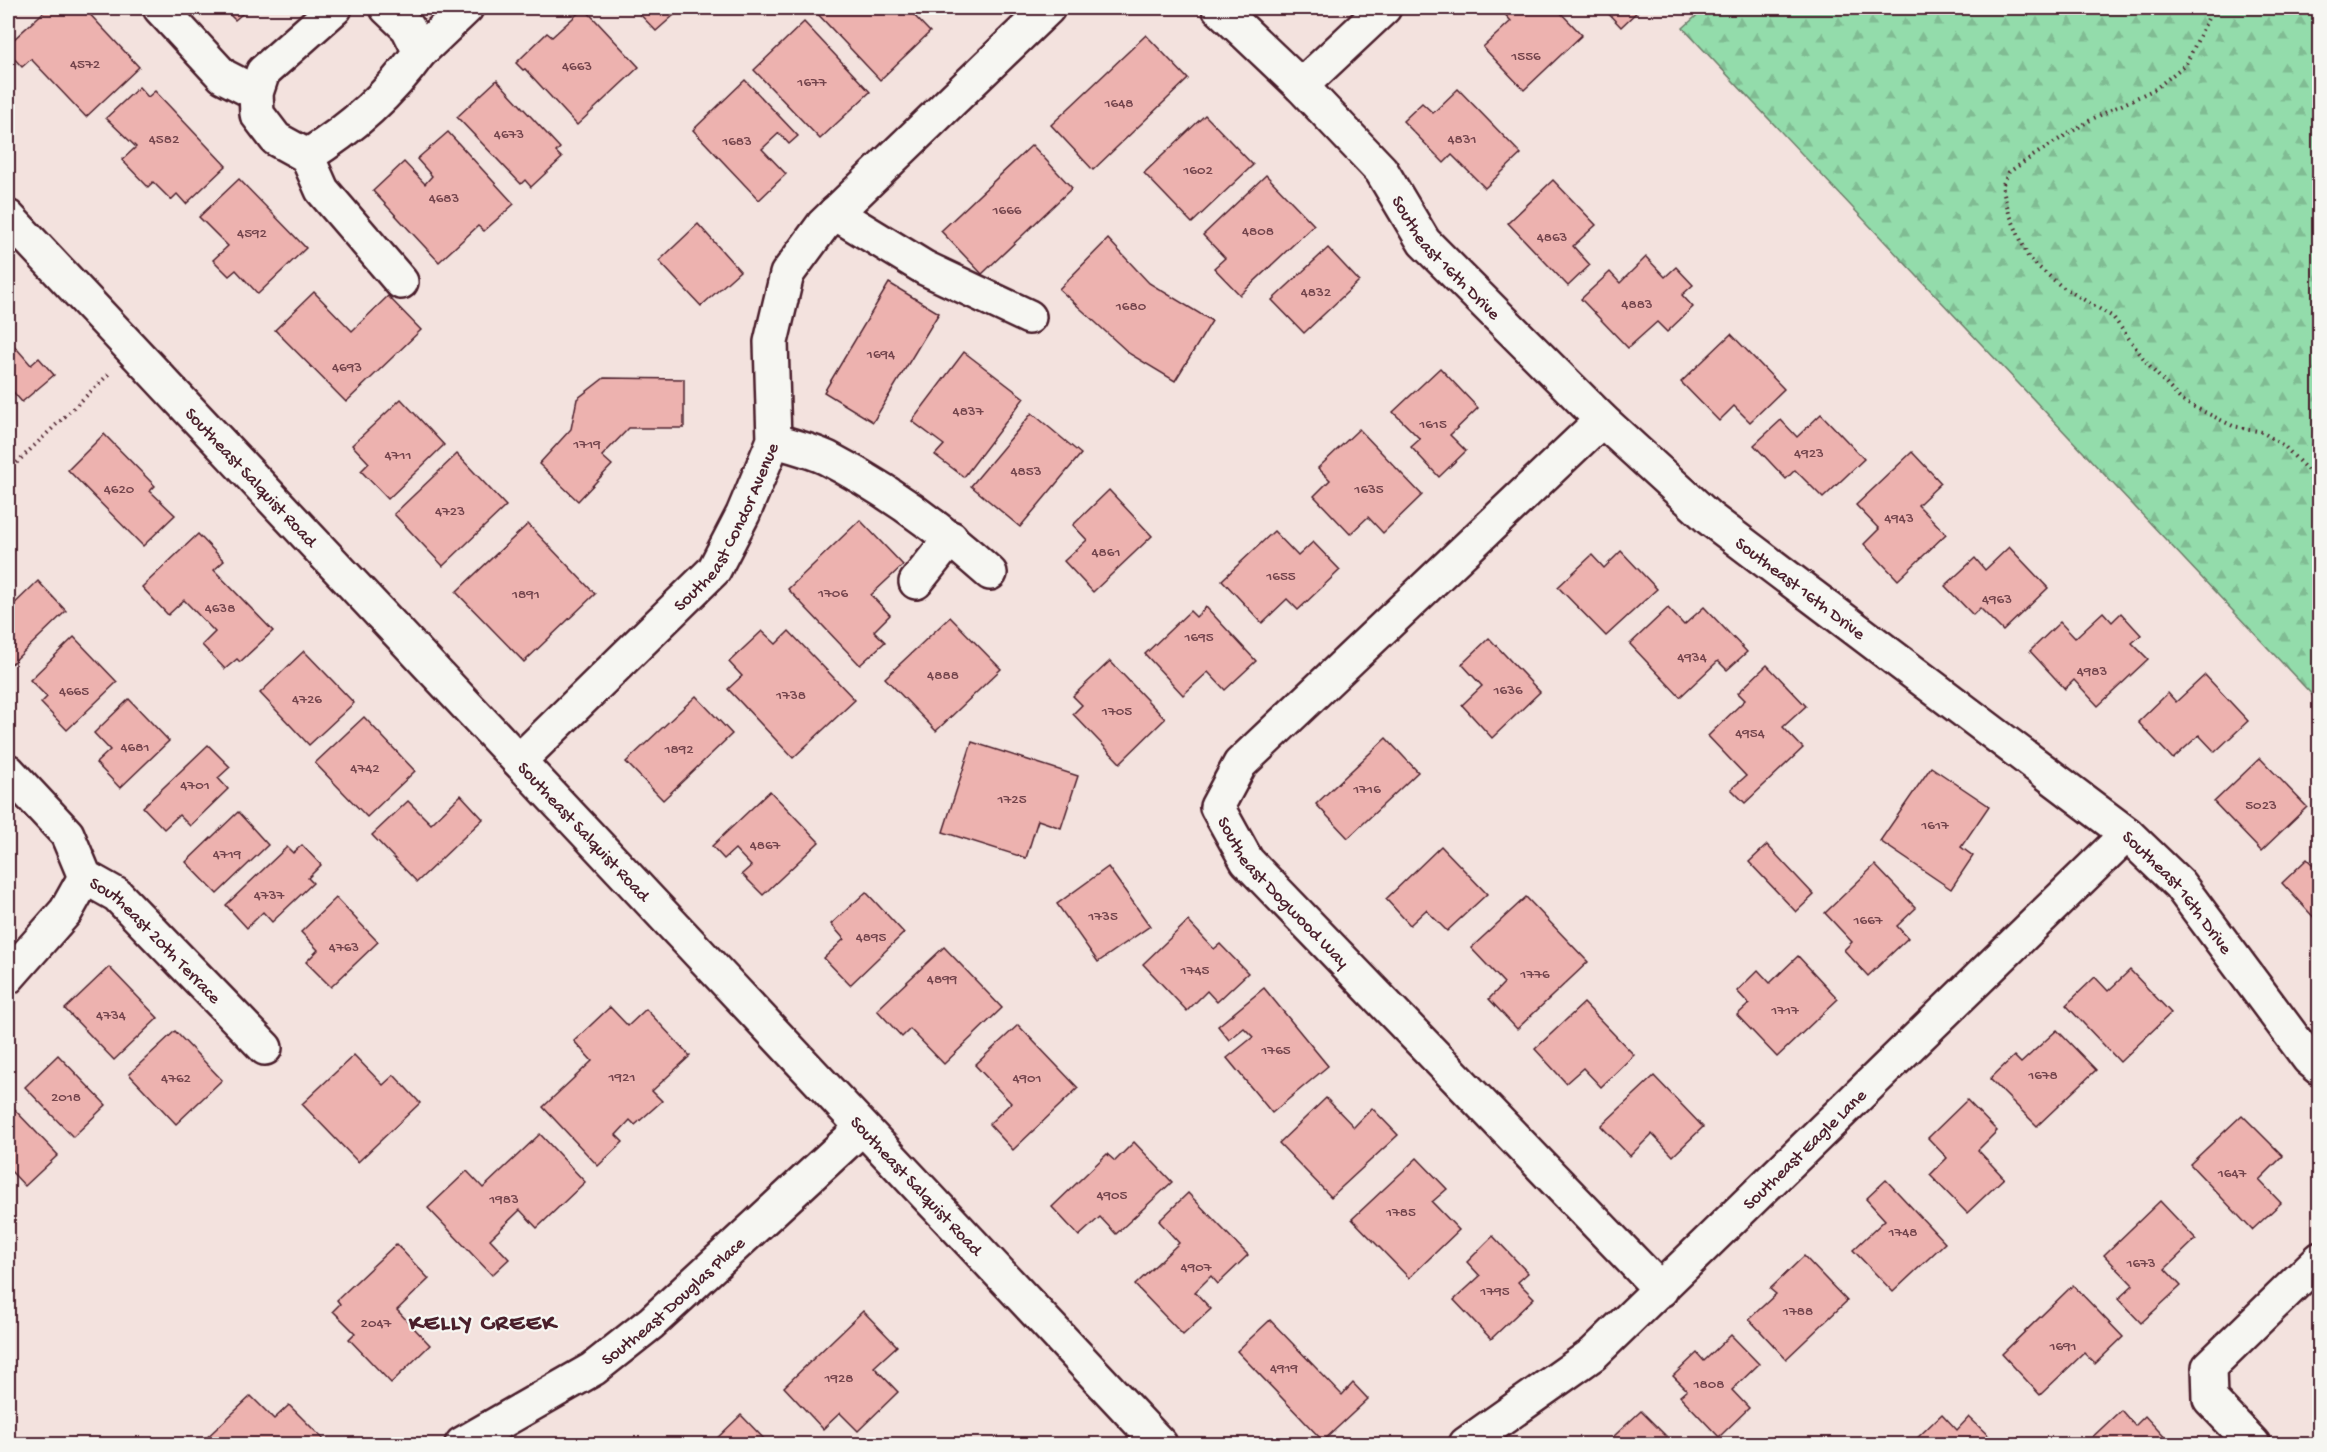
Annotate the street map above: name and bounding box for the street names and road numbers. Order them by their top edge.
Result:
street label: Southeast 16th Drive [1386,192,1504,326]
street label: Southeast Salquist Road [179,404,321,553]
street label: Southeast Condor Avenue [670,440,785,617]
street label: Southeast 16th Drive [1730,534,1869,646]
street label: Southeast Salquist Road [512,758,654,908]
street label: Southeast Dogwood Way [1211,814,1353,974]
street label: Southeast 16th Drive [2117,827,2236,960]
street label: Southeast 20th Terrace [85,874,225,1010]
street label: Southeast Eagle Lane [1739,1085,1872,1215]
street label: Southeast Salquist Road [845,1113,987,1262]
street label: Southeast Douglas Place [598,1233,751,1371]

